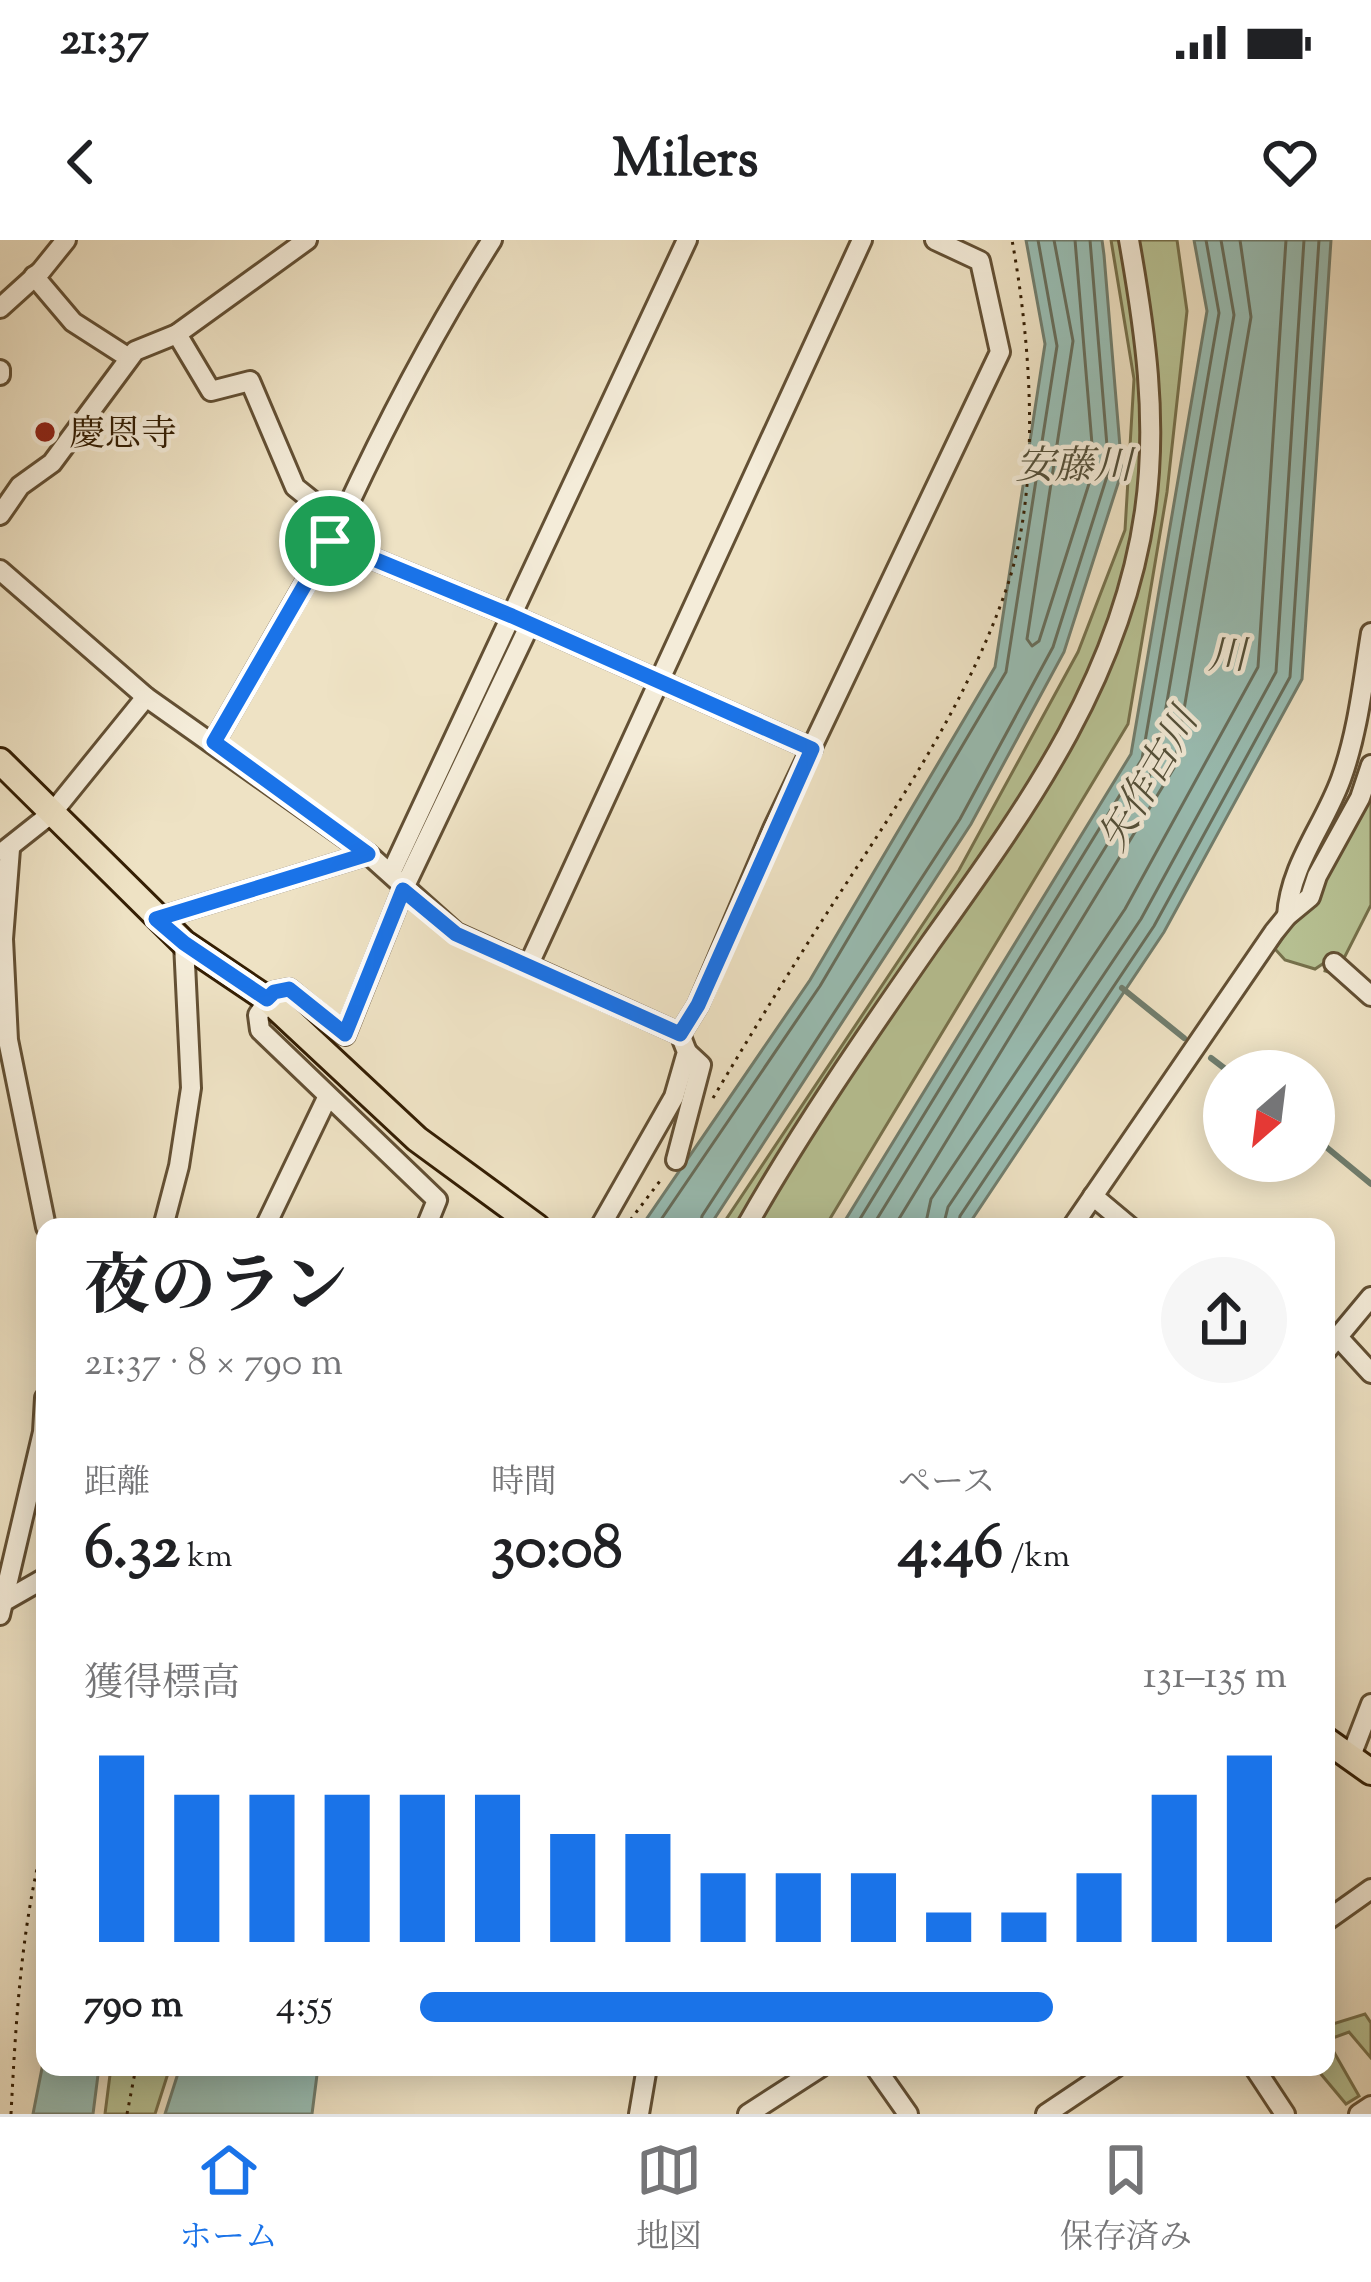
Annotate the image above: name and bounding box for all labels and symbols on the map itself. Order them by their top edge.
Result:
place label: 慶恩寺 [69,410,177,462]
marker: 慶恩寺 [32,419,58,445]
water label: 安藤川 [1015,441,1136,497]
pin [279,490,381,592]
water label: 川 [1207,631,1250,687]
water label: 矢作古川 [1088,696,1217,863]
north arrow [1203,1050,1335,1182]

